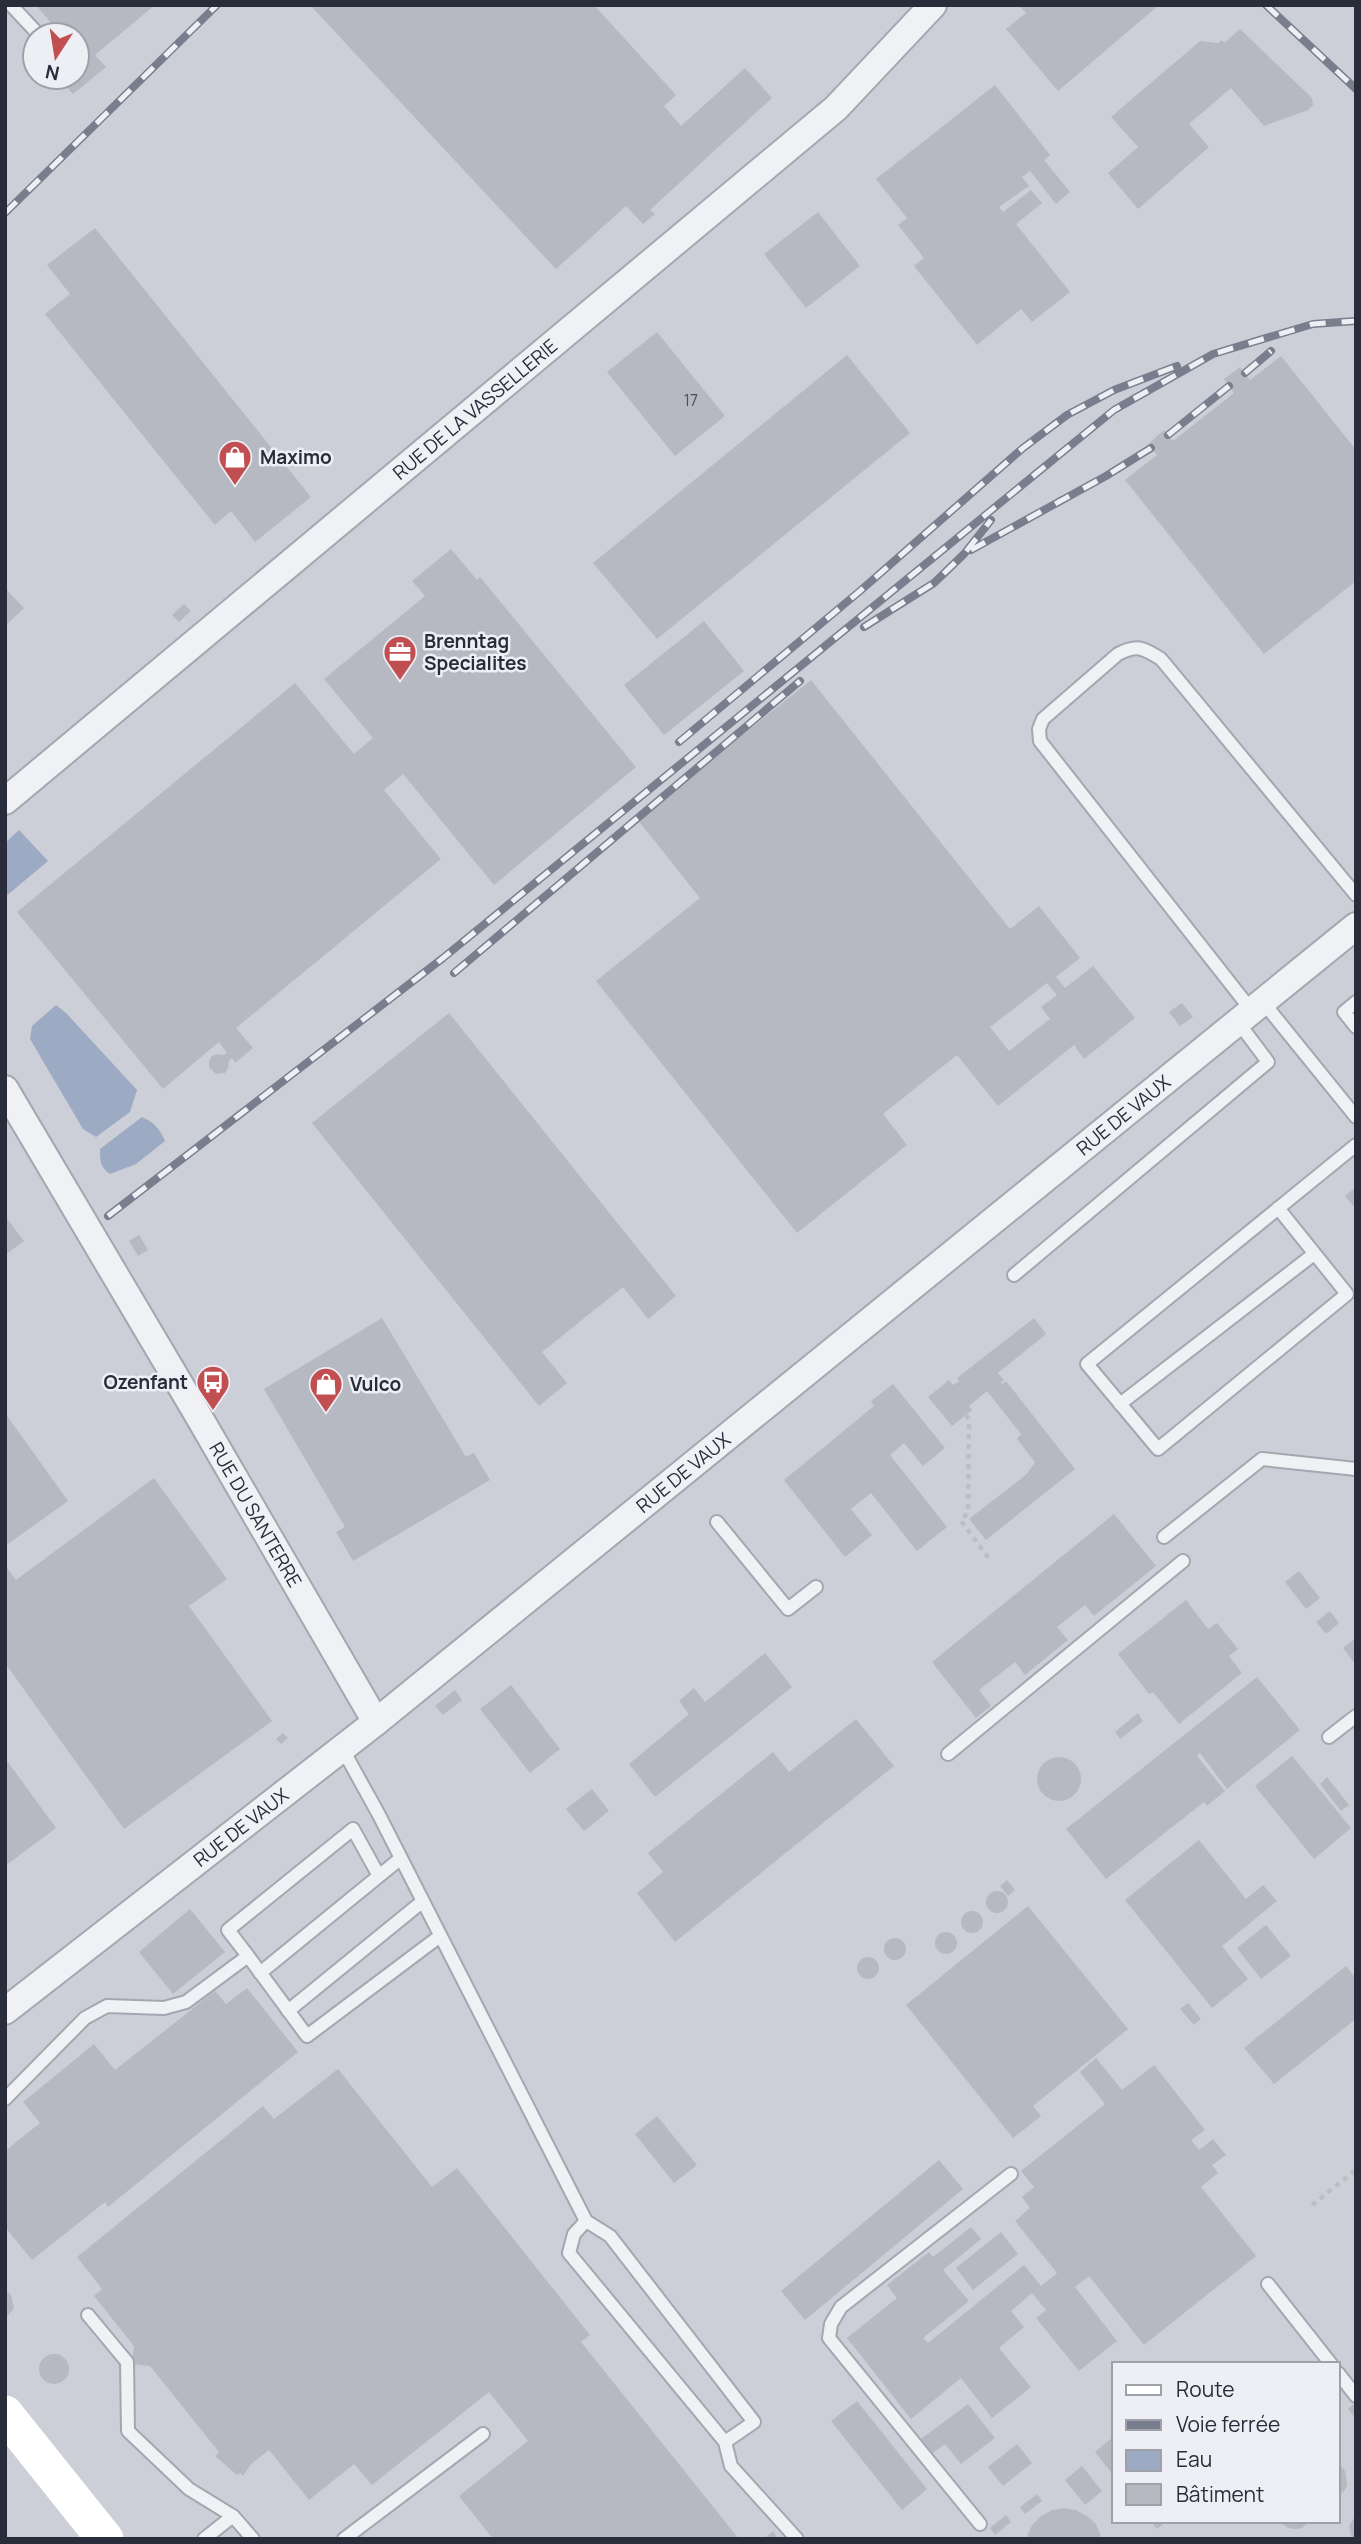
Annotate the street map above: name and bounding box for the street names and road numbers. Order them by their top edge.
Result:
street label: RUE DE LA VASSELLERIE [387,333,563,485]
street label: RUE DE VAUX [1071,1069,1176,1161]
street label: RUE DE VAUX [631,1426,736,1519]
street label: RUE DU SANTERRE [203,1437,308,1592]
street label: RUE DE VAUX [188,1782,294,1873]

